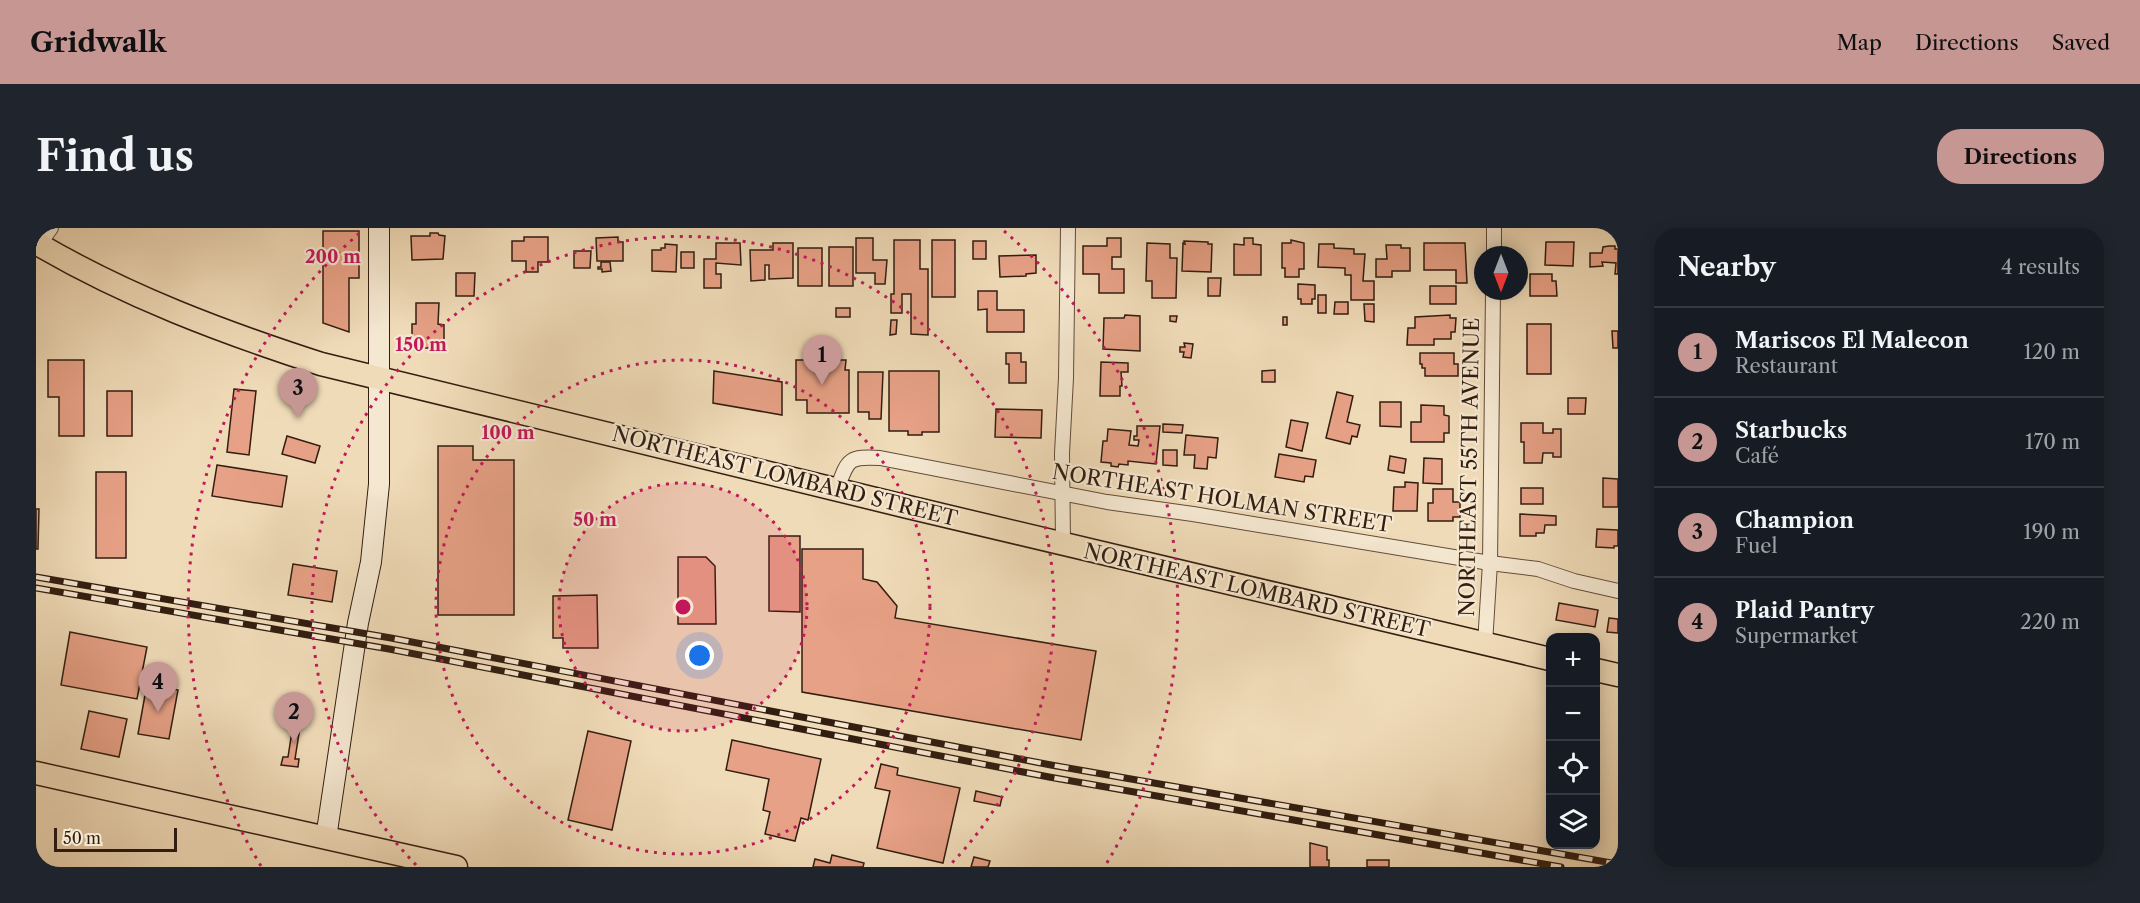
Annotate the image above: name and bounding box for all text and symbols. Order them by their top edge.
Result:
text: Gridwalk [30,25,166,59]
text: Map [1837,30,1882,55]
text: Directions [1915,30,2019,55]
text: Saved [2052,30,2110,55]
button: Directions [1937,129,2104,184]
text: Find us [36,130,194,182]
text: 200 m [305,246,361,268]
north arrow [1474,246,1528,300]
text: Nearby [1678,251,1776,283]
text: 4 results [2001,255,2080,279]
street label: NORTHEAST 55TH AVENUE [1454,317,1484,617]
text: Mariscos El Malecon [1735,327,1969,354]
text: 150 m [395,334,447,356]
pin: 1 [802,336,842,385]
text: 1 [1693,340,1702,364]
text: 120 m [2023,340,2080,364]
text: Restaurant [1735,354,1838,378]
pin: 3 [278,368,318,418]
text: Starbucks [1735,417,1847,444]
street label: NORTHEAST LOMBARD STREET [610,421,960,531]
text: 100 m [481,422,535,444]
text: 2 [1692,430,1703,454]
text: 170 m [2025,430,2080,454]
text: Café [1735,444,1779,468]
street label: NORTHEAST HOLMAN STREET [1051,459,1394,537]
text: Champion [1735,507,1854,534]
text: 50 m [573,509,617,531]
text: 3 [1692,520,1703,544]
text: 190 m [2023,520,2080,544]
text: Fuel [1735,534,1777,558]
street label: NORTHEAST LOMBARD STREET [1081,538,1433,642]
centre of rings [673,597,693,617]
text: Plaid Pantry [1735,597,1874,624]
text: 4 [1692,610,1703,634]
text: 220 m [2020,610,2080,634]
text: Supermarket [1735,624,1858,648]
map controls [1546,633,1600,849]
button: + [1546,633,1600,687]
your location [685,641,714,670]
pin: 4 [138,662,178,712]
button: − [1546,687,1600,741]
pin: 2 [274,692,314,742]
button: locate [1546,741,1600,795]
button: layers [1546,795,1600,849]
scale bar [54,825,177,852]
text: 50 m [63,828,101,848]

